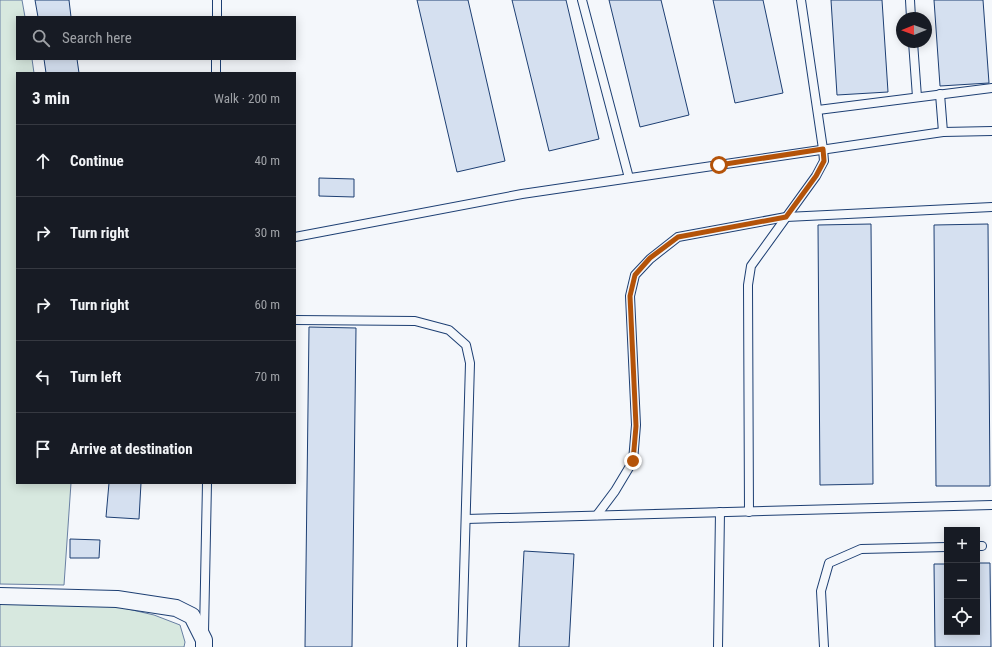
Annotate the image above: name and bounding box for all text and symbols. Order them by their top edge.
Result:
north arrow [896,12,932,48]
search box [16,16,296,60]
icon: search [30,27,52,49]
text: Search here [62,29,132,47]
text: 3 min [32,88,70,108]
text: Walk · 200 m [214,91,280,106]
icon: ahead [32,150,54,172]
text: Continue [70,152,124,170]
text: 40 m [254,153,280,168]
route start [710,156,728,174]
icon: right [32,222,54,244]
text: Turn right [70,224,129,242]
text: 30 m [254,225,280,240]
icon: right [32,294,54,316]
text: Turn right [70,296,129,314]
text: 60 m [254,297,280,312]
icon: left [32,366,54,388]
text: Turn left [70,368,121,386]
text: 70 m [254,369,280,384]
icon: arrive [32,438,54,460]
text: Arrive at destination [70,440,193,458]
route end [624,452,642,470]
map controls [944,527,980,635]
button: + [944,527,980,563]
button: − [944,563,980,599]
button: locate [944,599,980,635]

